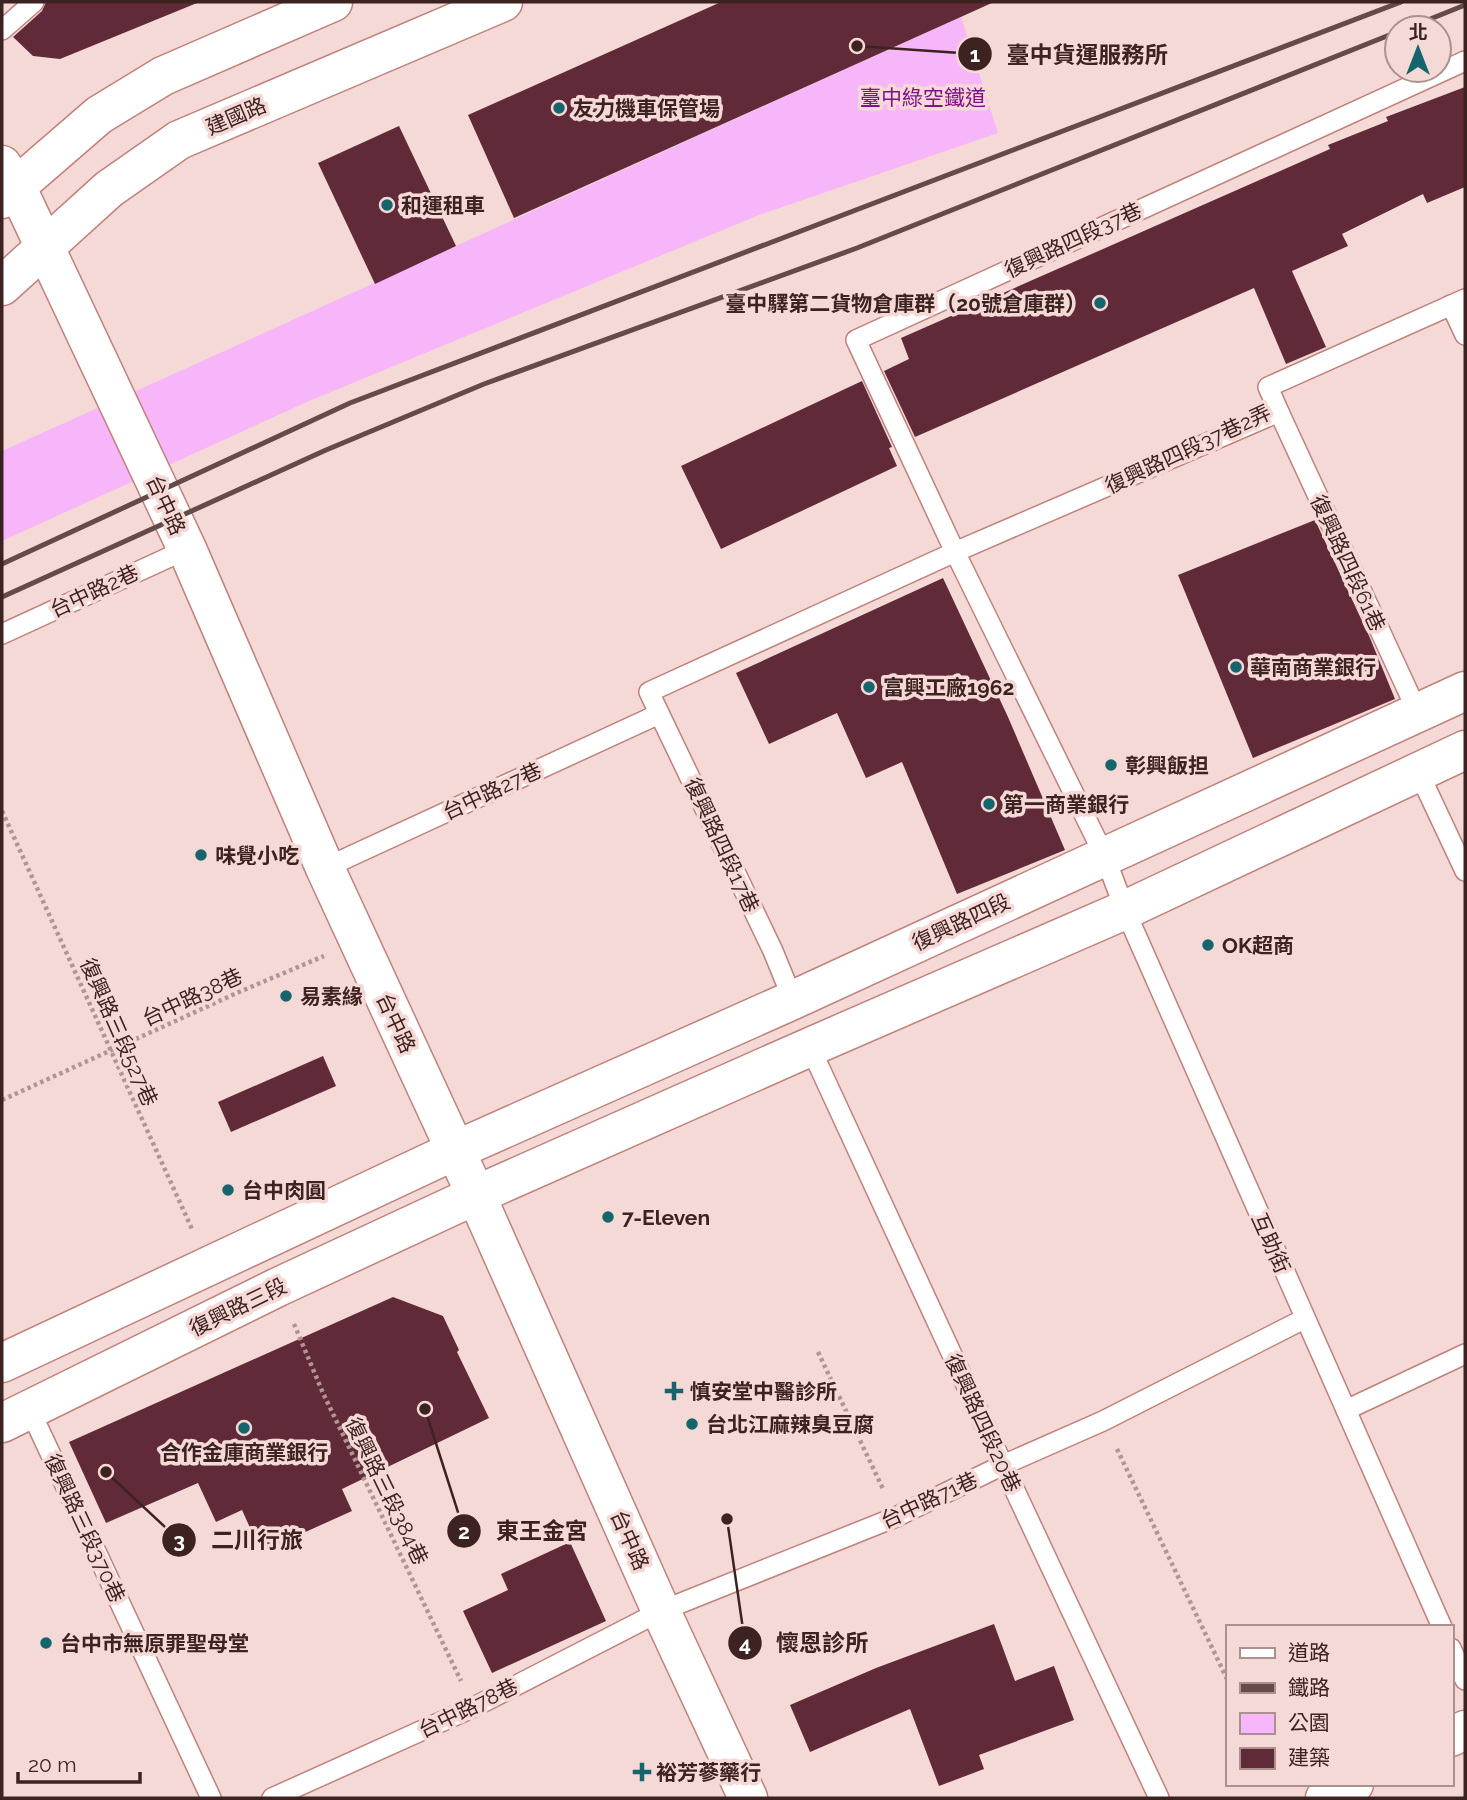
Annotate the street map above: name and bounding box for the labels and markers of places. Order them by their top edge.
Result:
callout: 臺中貨運服務所 [957,32,1181,76]
place label: 友力機車保管場 [573,96,720,121]
marker: 友力機車保管場 [551,100,567,116]
place label: 和運租車 [401,193,485,218]
marker: 和運租車 [379,197,395,213]
place label: 臺中驛第二貨物倉庫群（20號倉庫群） [725,291,1086,316]
marker: 臺中驛第二貨物倉庫群（20號倉庫群） [1092,295,1108,311]
place label: 華南商業銀行 [1250,655,1376,680]
marker: 華南商業銀行 [1228,659,1244,675]
place label: 富興工廠1962 [883,675,1014,700]
marker: 富興工廠1962 [861,679,877,695]
place label: 彰興飯担 [1125,753,1209,778]
marker: 彰興飯担 [1103,757,1119,773]
place label: 第一商業銀行 [1003,792,1129,817]
marker: 第一商業銀行 [981,796,997,812]
place label: 味覺小吃 [215,843,299,868]
marker: 味覺小吃 [193,847,209,863]
place label: OK超商 [1222,933,1294,958]
marker: OK超商 [1200,937,1216,953]
place label: 易素緣 [300,984,363,1009]
marker: 易素緣 [278,988,294,1004]
place label: 台中肉圓 [242,1178,326,1203]
marker: 台中肉圓 [220,1182,236,1198]
place label: 7-Eleven [622,1205,710,1230]
marker: 7-Eleven [600,1209,616,1225]
place label: 慎安堂中醫診所 [690,1379,837,1404]
marker: 慎安堂中醫診所 [664,1381,684,1401]
place label: 台北江麻辣臭豆腐 [706,1412,874,1437]
marker: 台北江麻辣臭豆腐 [684,1416,700,1432]
marker: 合作金庫商業銀行 [236,1420,252,1436]
place label: 合作金庫商業銀行 [160,1440,328,1465]
callout: 東王金宮 [447,1509,602,1553]
callout: 二川行旅 [162,1518,317,1562]
callout: 懷恩診所 [727,1621,882,1665]
place label: 台中市無原罪聖母堂 [60,1631,249,1656]
marker: 台中市無原罪聖母堂 [38,1635,54,1651]
place label: 裕芳蔘藥行 [656,1760,761,1785]
marker: 裕芳蔘藥行 [634,1764,650,1780]

